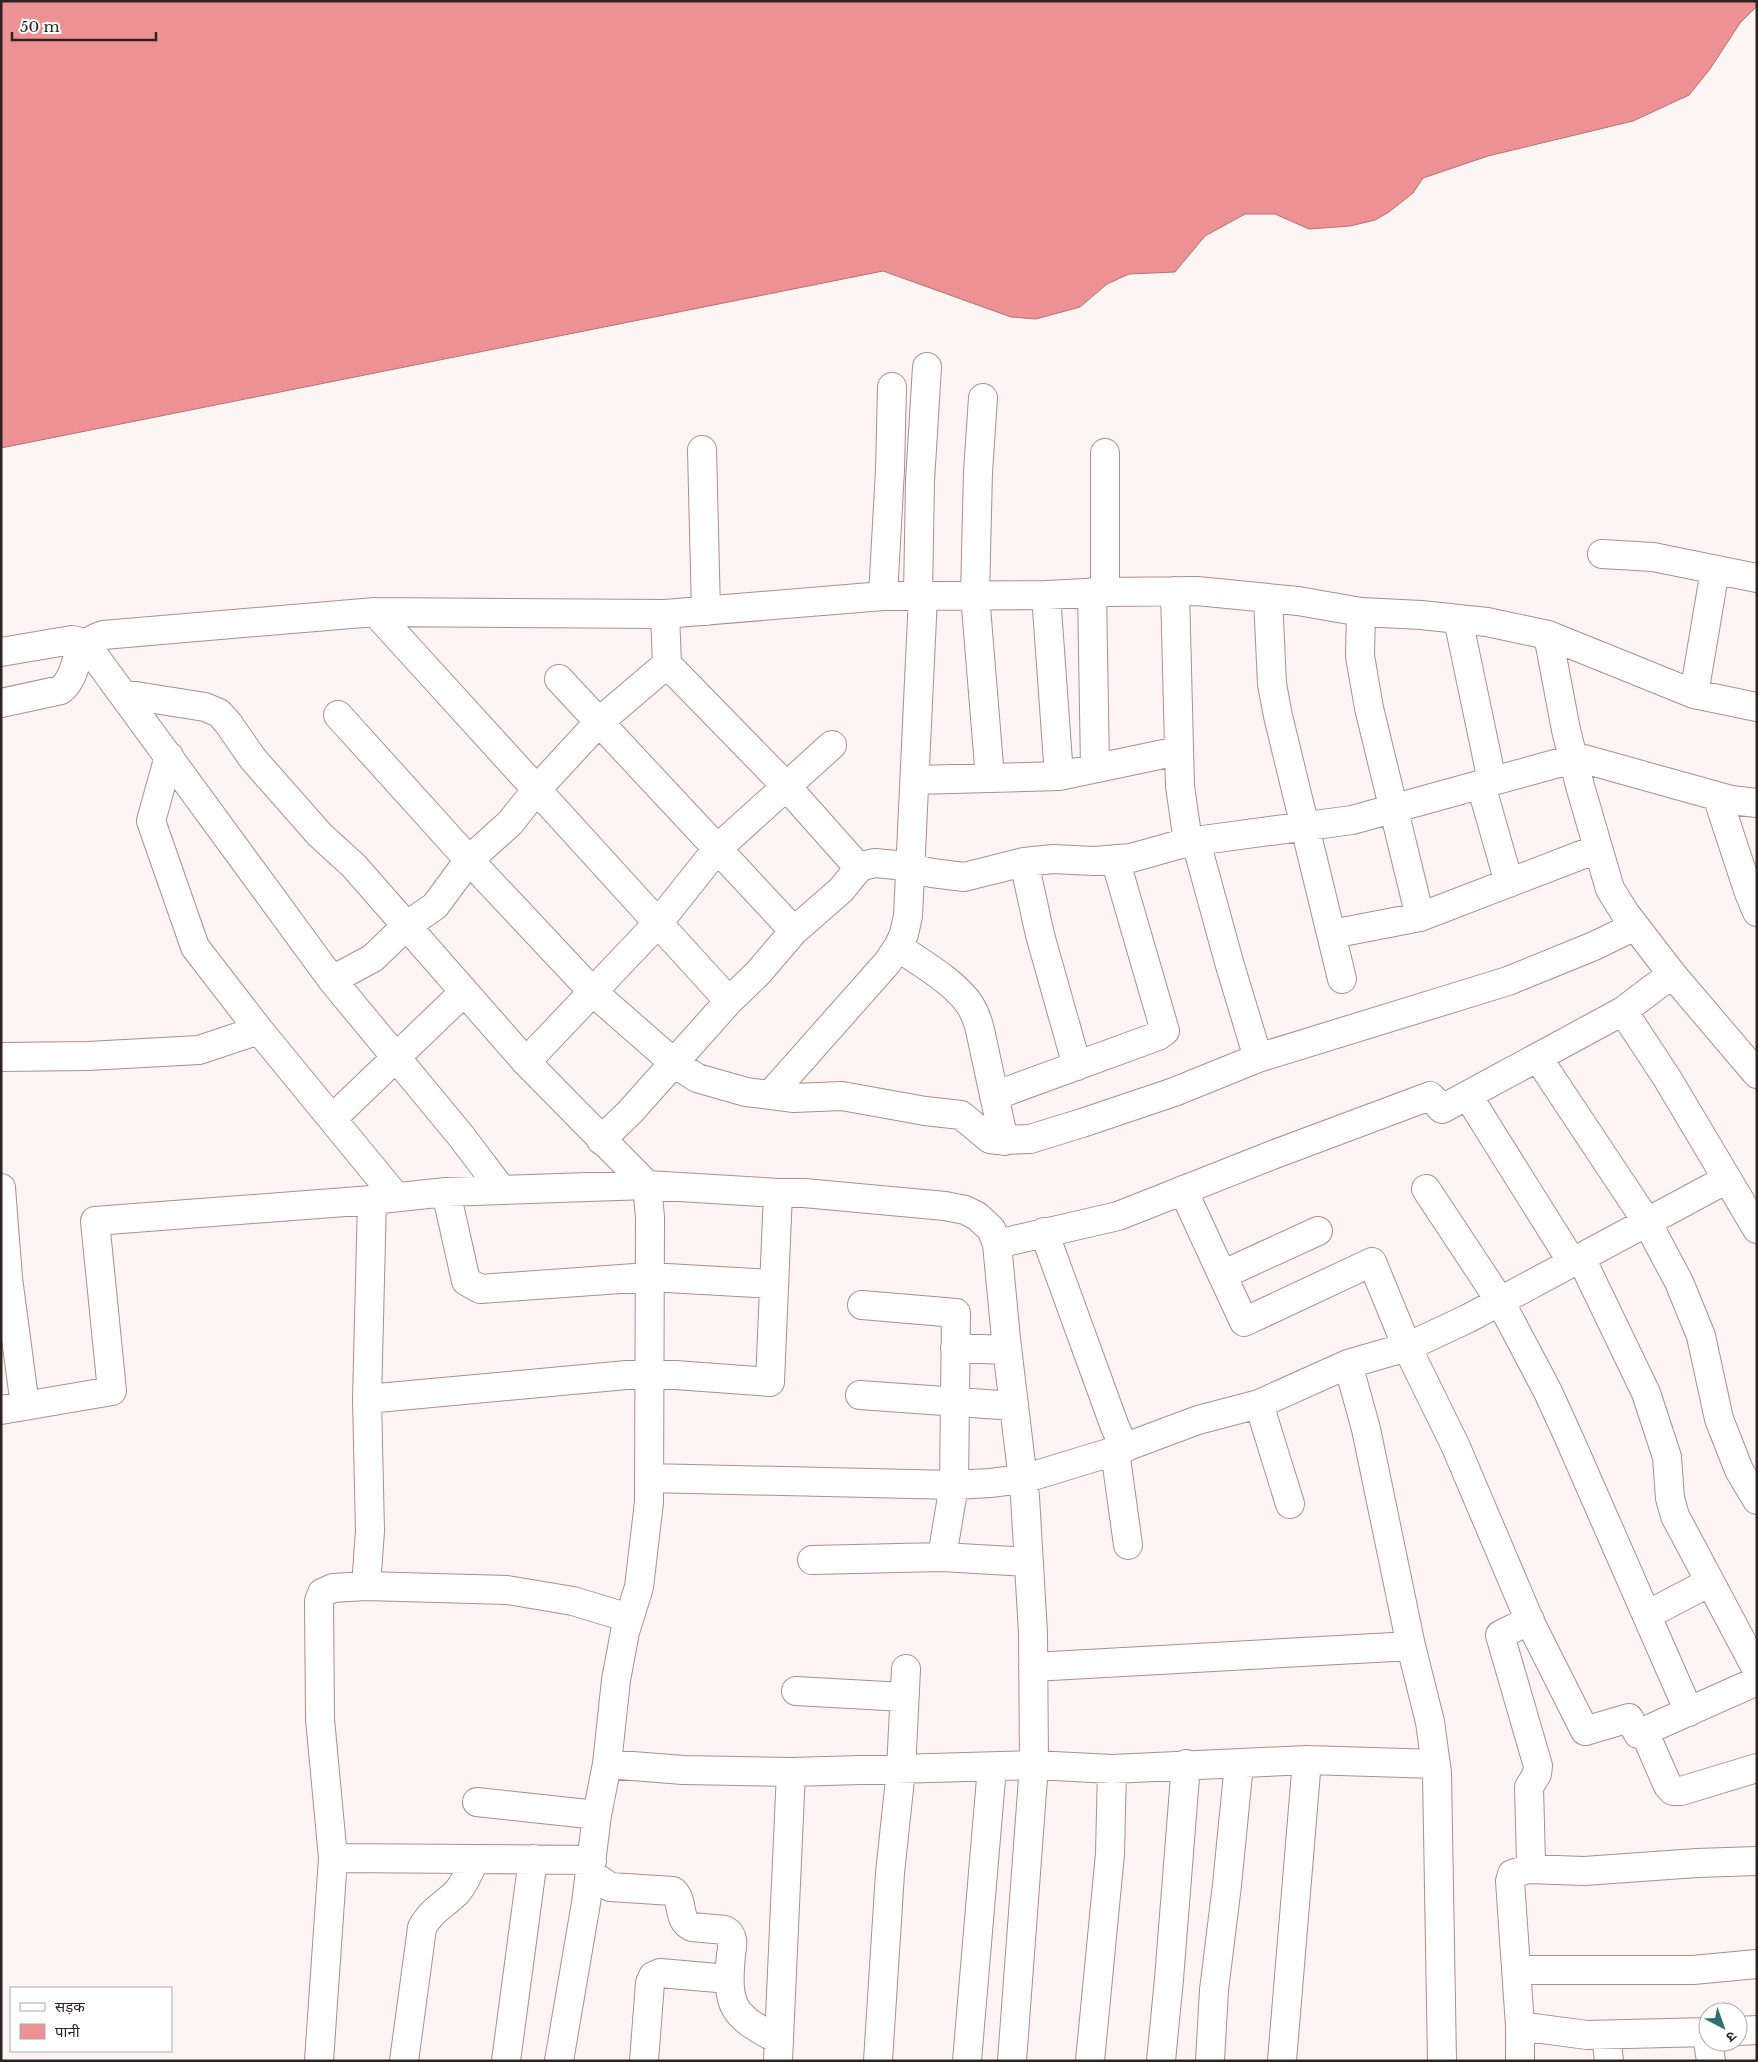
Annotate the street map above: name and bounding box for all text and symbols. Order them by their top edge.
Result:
scale bar [12,10,156,42]
text: 50 m [20,17,60,36]
legend [10,1987,172,2052]
text: सड़क [55,1997,85,2016]
north arrow [1698,2002,1748,2052]
text: पानी [55,2022,81,2041]
text: उ [1722,2027,1741,2047]

